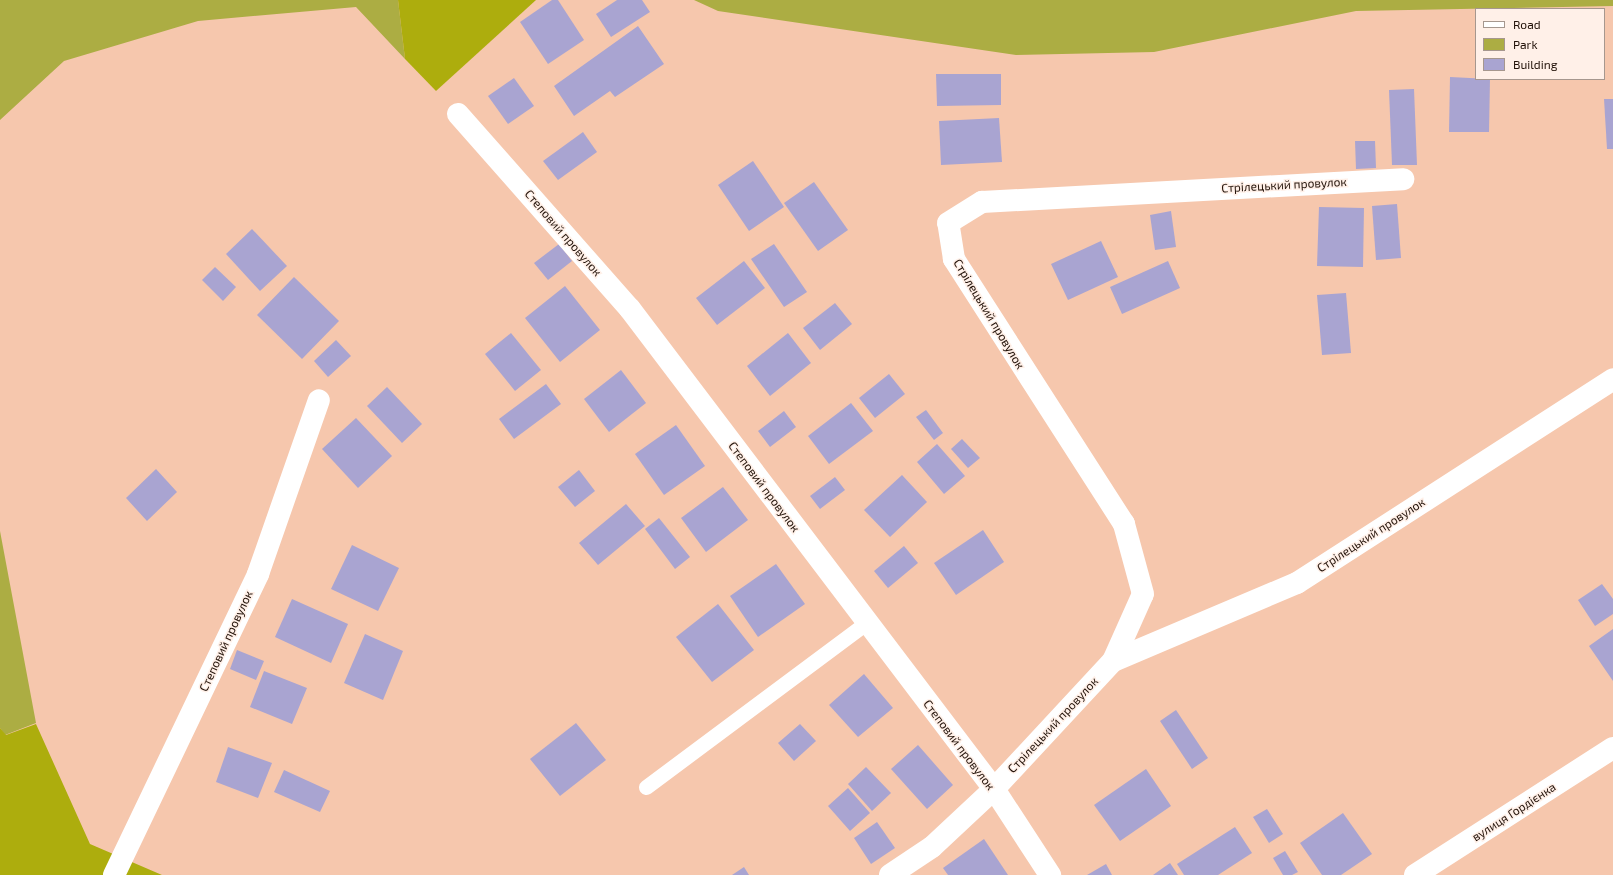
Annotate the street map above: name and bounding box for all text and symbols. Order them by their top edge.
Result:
legend [1475,8,1605,80]
text: Road [1513,17,1541,31]
text: Park [1513,37,1538,51]
text: Building [1513,57,1557,71]
street label: Стрілецький провулок [1221,175,1347,195]
street label: Степовий провулок [522,187,604,279]
street label: Стрілецький провулок [950,256,1028,372]
street label: Степовий провулок [725,439,803,535]
street label: Стрілецький провулок [1314,495,1428,575]
street label: Степовий провулок [196,588,256,694]
street label: Стрілецький провулок [1005,674,1101,776]
street label: Степовий провулок [920,697,998,793]
street label: вулиця Гордієнка [1469,780,1559,844]

